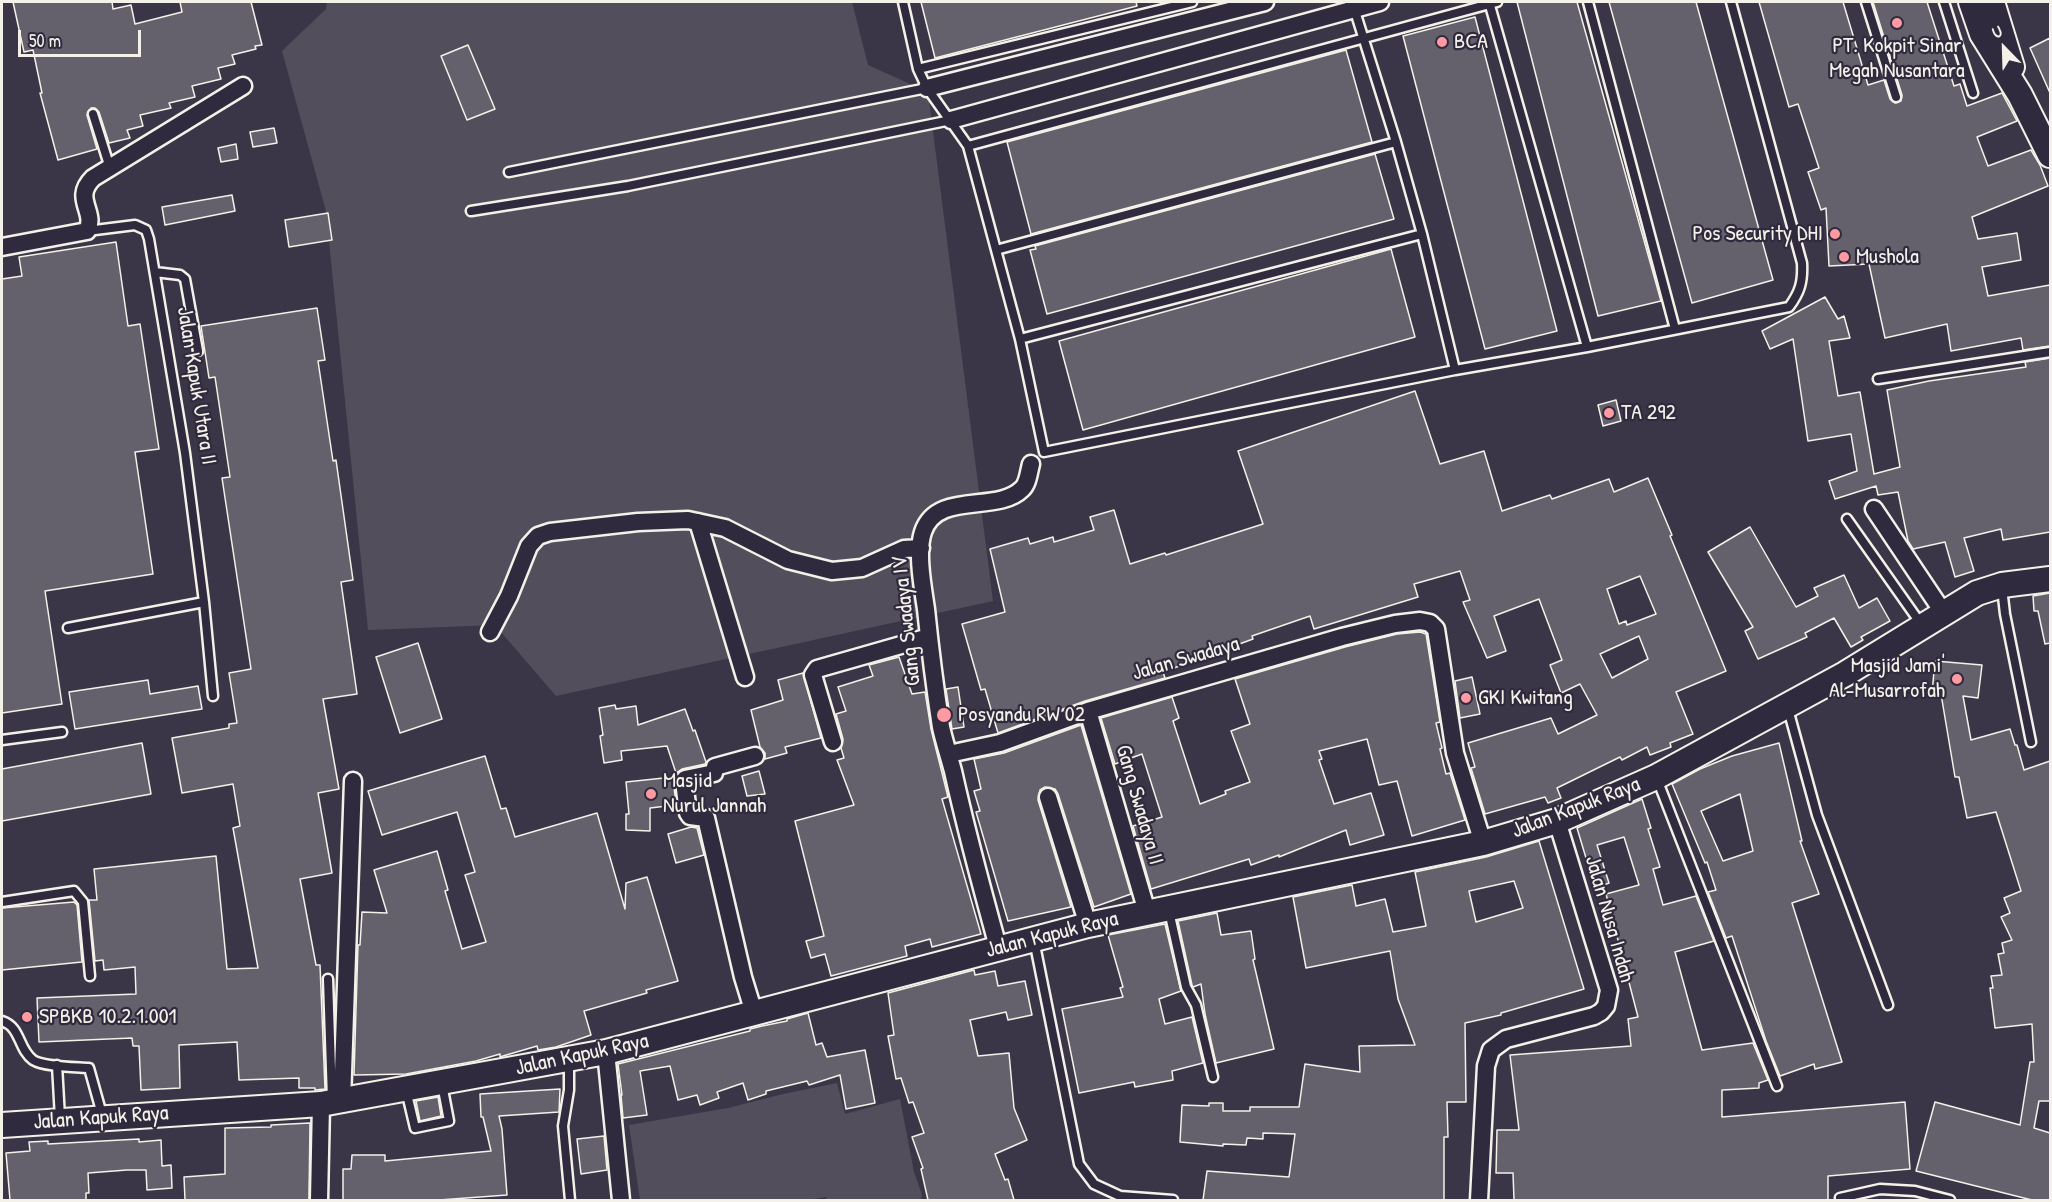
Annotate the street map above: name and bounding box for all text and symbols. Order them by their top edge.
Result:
marker: PT. Kokpit Sinar Megah Nusantara [1890,16,1904,30]
scale bar [21,18,144,56]
north arrow [1974,18,2034,78]
text: U [1989,20,2005,43]
text: 50 m [29,28,61,53]
place label: BCA [1454,29,1488,55]
place label: PT. Kokpit Sinar Megah Nusantara [1829,33,1965,84]
marker: BCA [1435,35,1449,49]
place label: Pos Security DHI [1693,221,1823,247]
marker: Pos Security DHI [1828,227,1842,241]
place label: Mushola [1856,244,1919,270]
marker: Mushola [1837,250,1851,264]
street label: Jalan Kapuk Utara II [170,305,222,467]
place label: TA 292 [1621,400,1676,426]
marker: TA 292 [1602,406,1616,420]
street label: Gang Swadaya IV [887,555,927,687]
street label: Jalan Swadaya [1129,631,1243,687]
place label: Masjid Jami' Al-Musarrofah [1829,653,1945,704]
marker: Masjid Jami' Al-Musarrofah [1950,672,1964,686]
place label: GKI Kwitang [1478,685,1573,711]
marker: GKI Kwitang [1459,691,1473,705]
place label: Posyandu RW 02 [958,702,1085,728]
marker: Posyandu RW 02 [935,706,953,724]
street label: Gang Swadaya II [1109,742,1169,868]
place label: Masjid Nurul Jannah [663,768,766,819]
street label: Jalan Kapuk Raya [1508,771,1644,845]
marker: Masjid Nurul Jannah [644,787,658,801]
street label: Jalan Nusa Indah [1578,853,1640,985]
street label: Jalan Kapuk Raya [983,906,1121,964]
place label: SPBKB 10.2.1.001 [39,1004,176,1030]
marker: SPBKB 10.2.1.001 [20,1010,34,1024]
street label: Jalan Kapuk Raya [513,1028,651,1082]
street label: Jalan Kapuk Raya [33,1100,169,1136]

